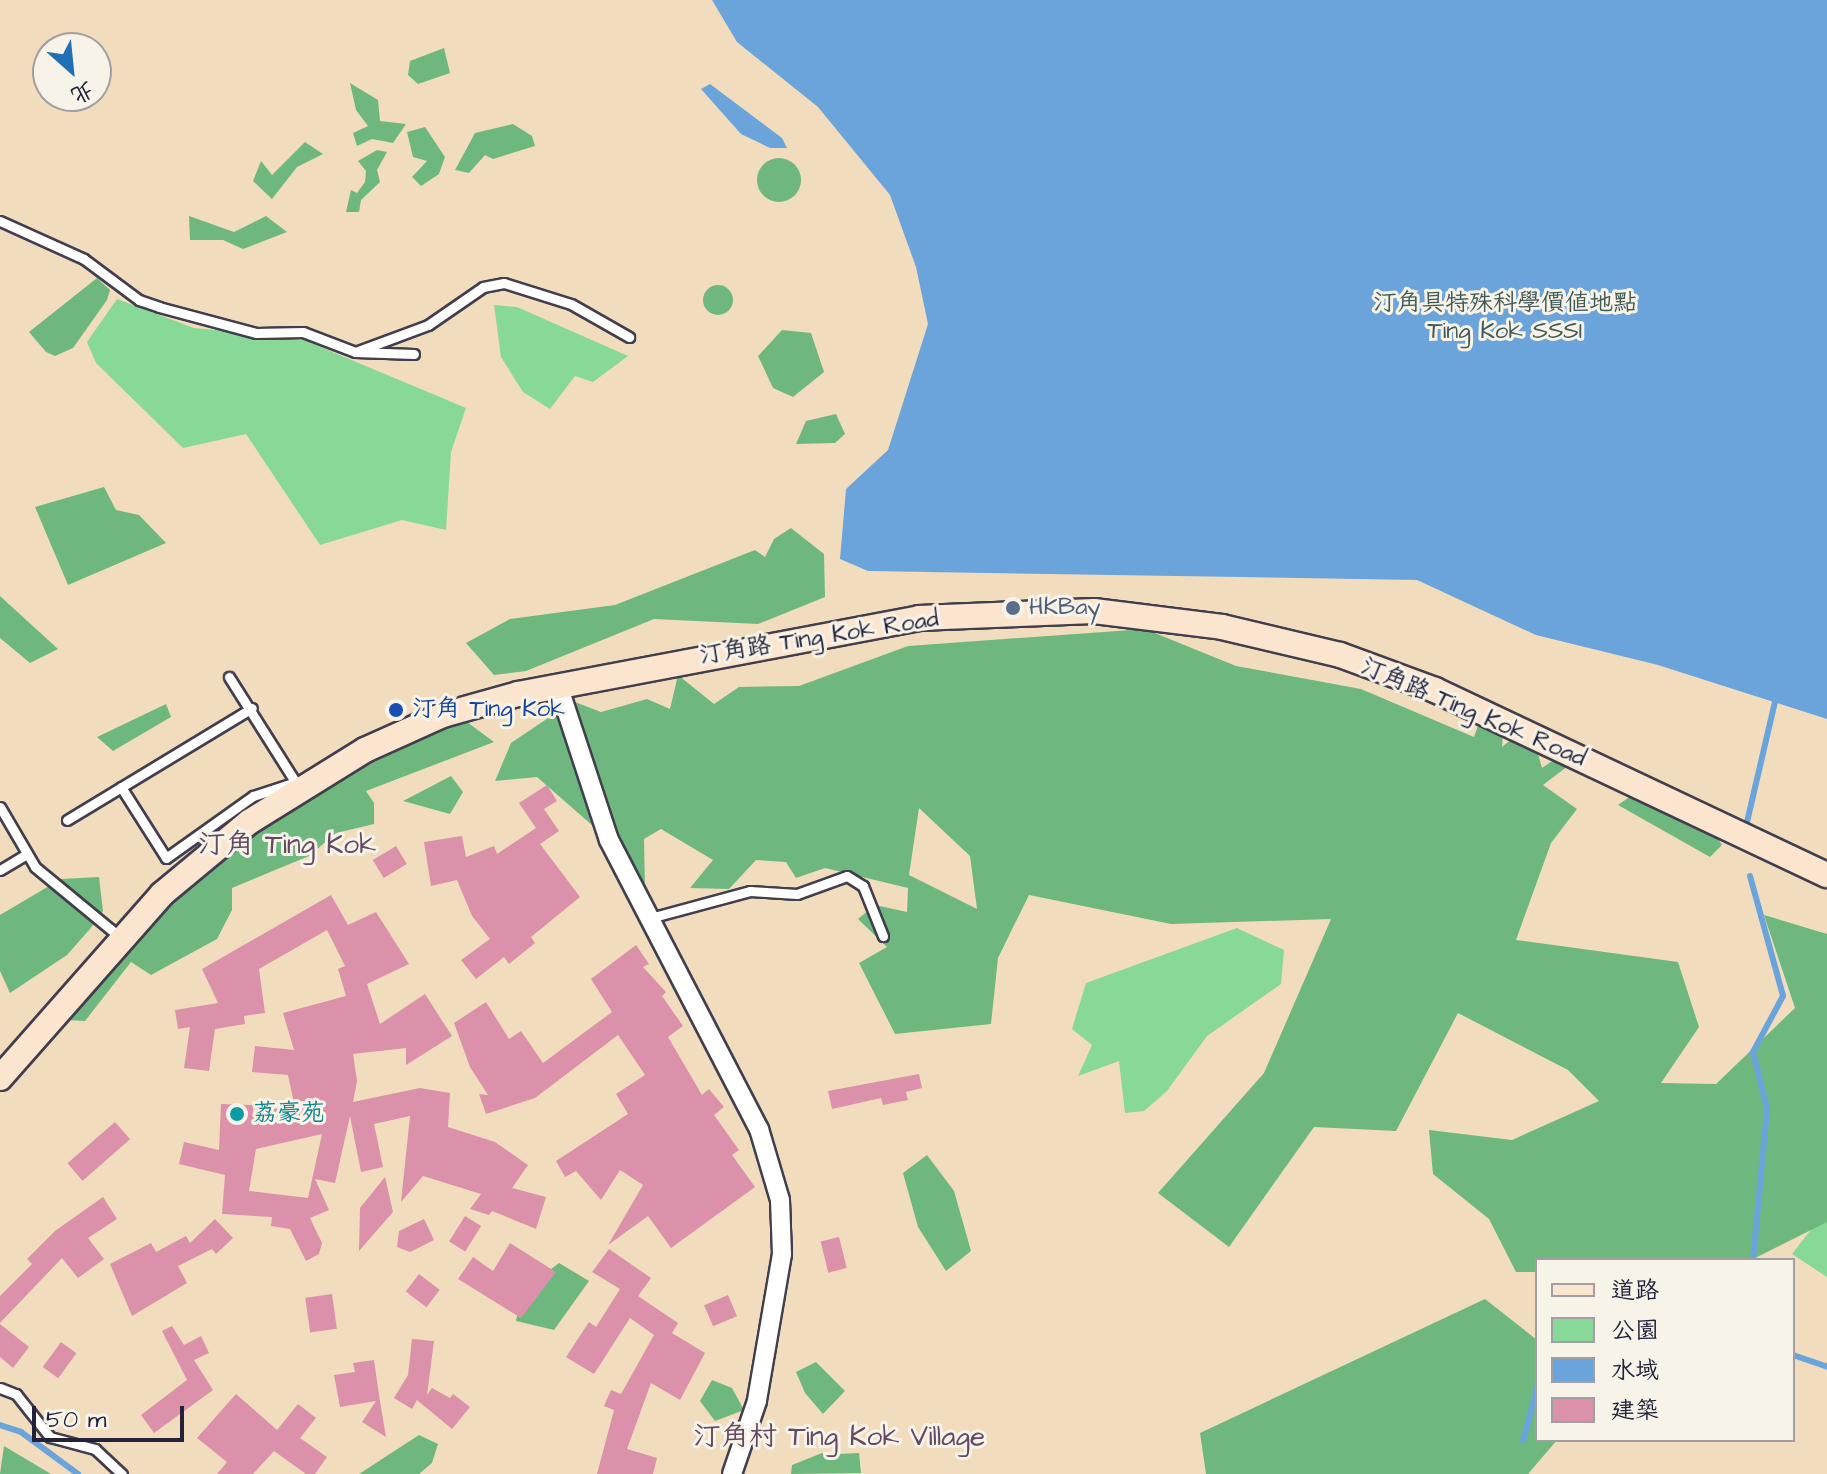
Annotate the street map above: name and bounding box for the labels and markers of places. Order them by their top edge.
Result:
place label: HKBay [1029,594,1101,622]
marker: HKBay [1004,599,1022,617]
place label: 汀角 Ting Kok [412,696,565,724]
marker: 汀角 Ting Kok [387,701,405,719]
place label: 荔豪苑 [253,1100,325,1128]
marker: 荔豪苑 [228,1105,246,1123]

